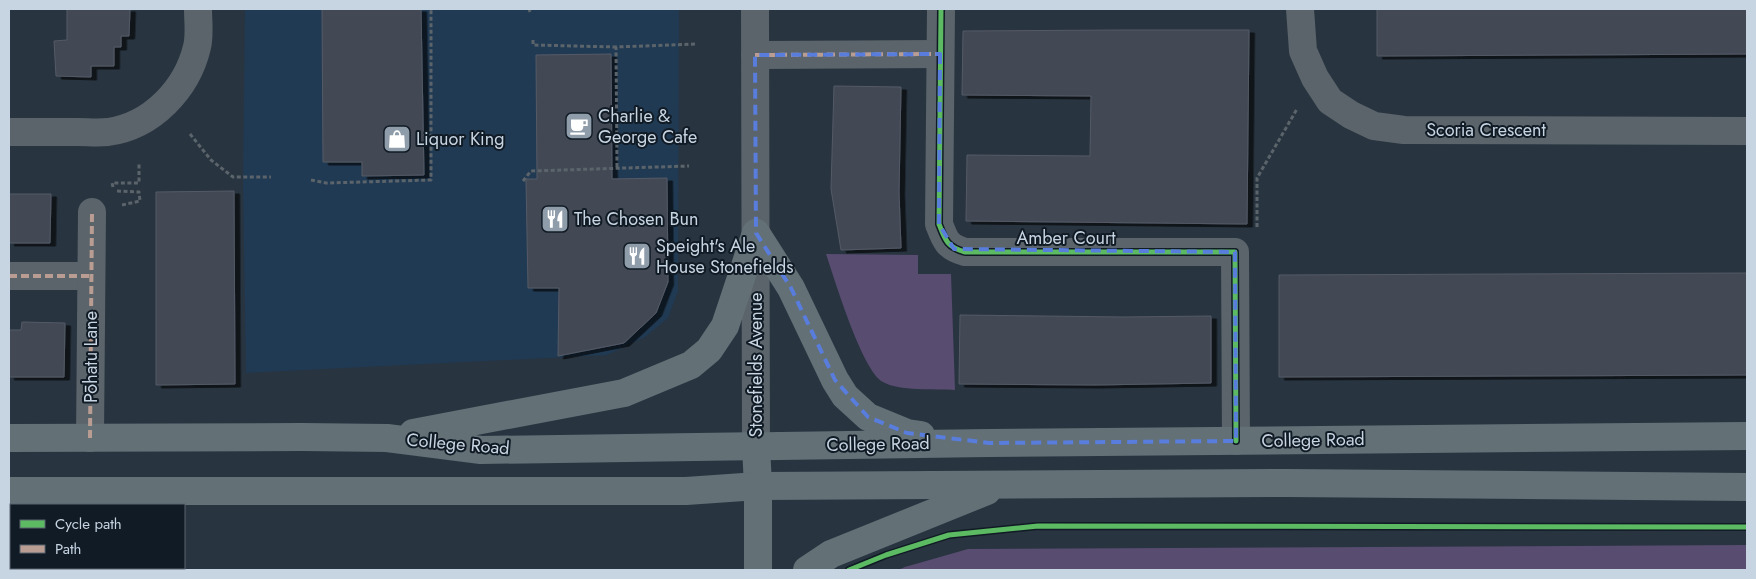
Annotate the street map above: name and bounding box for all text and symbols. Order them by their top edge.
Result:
place label: Charlie & George Cafe [598,103,697,150]
cafe icon: Charlie & George Cafe [564,111,594,141]
street label: Scoria Crescent [1426,117,1546,143]
shop icon: Liquor King [382,124,412,154]
place label: Liquor King [416,126,504,152]
restaurant icon: The Chosen Bun [540,204,570,234]
place label: The Chosen Bun [574,206,698,232]
street label: Amber Court [1016,225,1116,251]
place label: Speight's Ale House Stonefields [656,233,794,280]
restaurant icon: Speight's Ale House Stonefields [622,241,652,271]
street label: Stonefields Avenue [743,293,769,437]
street label: Pōhatu Lane [78,311,104,403]
street label: College Road [1261,426,1365,454]
street label: College Road [405,427,511,461]
street label: College Road [826,430,930,458]
legend [10,504,185,569]
text: Cycle path [55,513,122,535]
text: Path [55,538,81,560]

